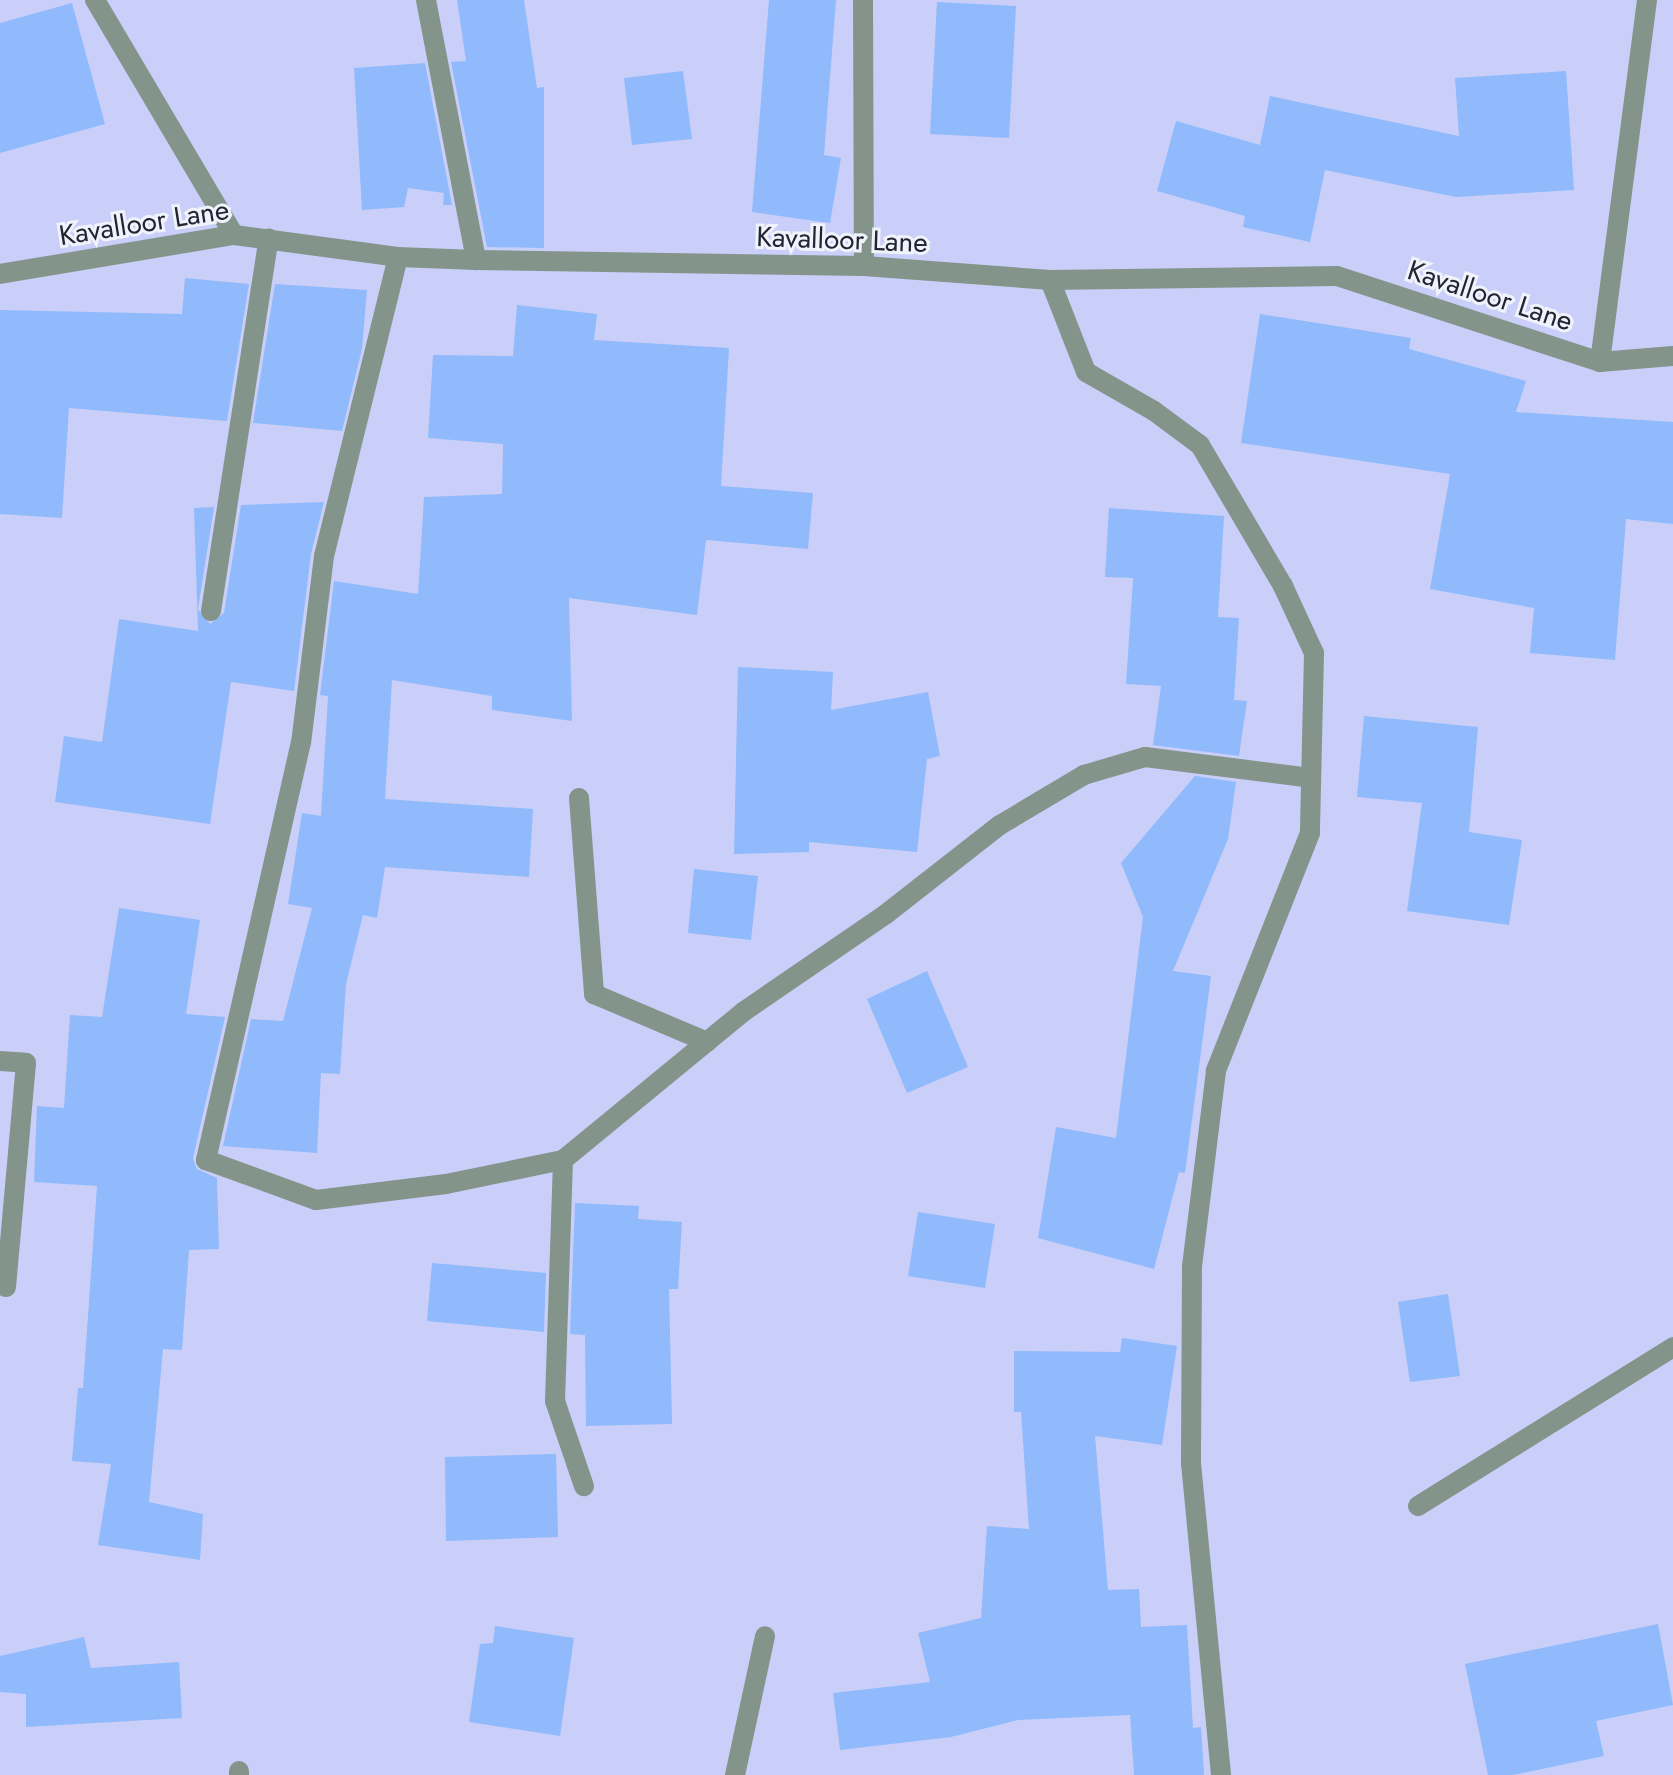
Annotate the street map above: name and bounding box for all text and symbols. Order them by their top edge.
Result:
street label: Kavalloor Lane [57,193,231,253]
street label: Kavalloor Lane [756,220,928,260]
street label: Kavalloor Lane [1403,254,1577,338]

